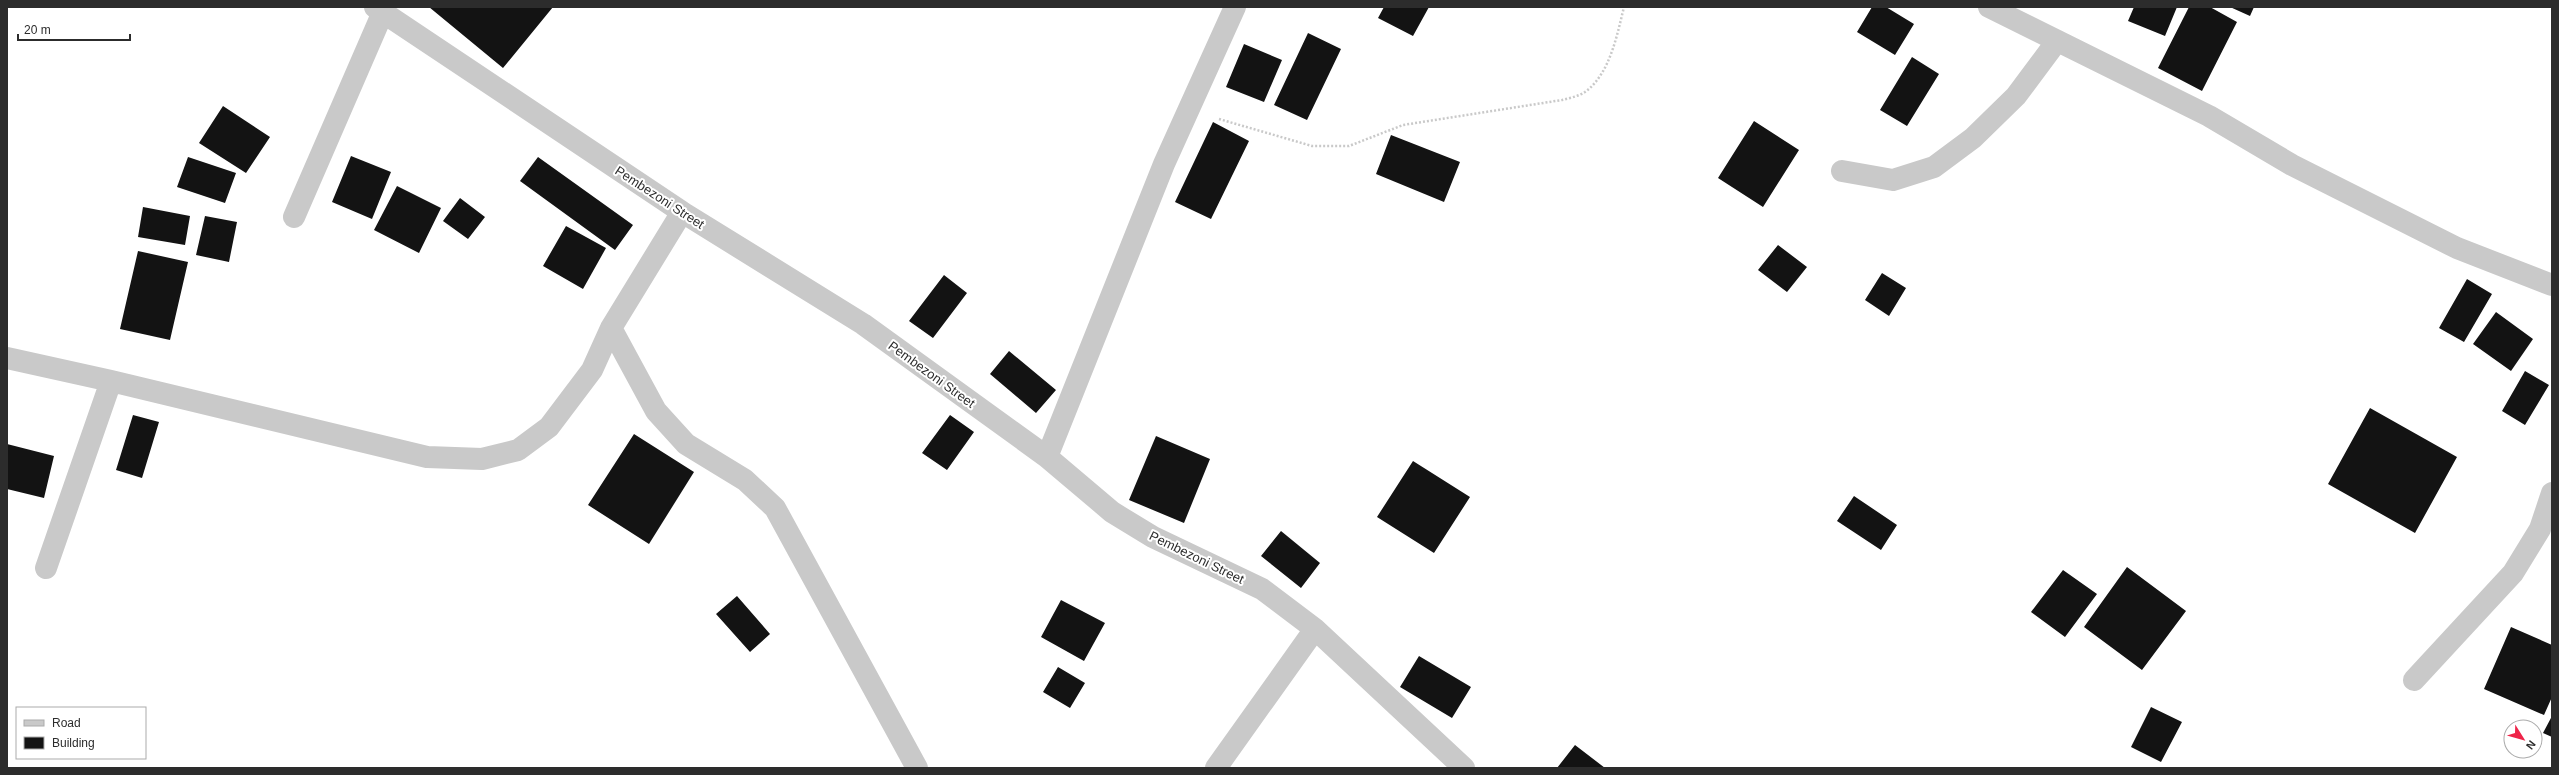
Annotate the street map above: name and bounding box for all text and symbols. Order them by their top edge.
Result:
scale bar [18,16,130,42]
text: 20 m [24,23,51,37]
street label: Pembezoni Street [612,163,707,232]
street label: Pembezoni Street [885,338,978,411]
street label: Pembezoni Street [1147,528,1247,587]
legend [16,707,146,759]
text: Road [52,716,81,730]
north arrow [2503,719,2543,759]
text: Building [52,736,95,750]
text: N [2524,738,2538,752]

